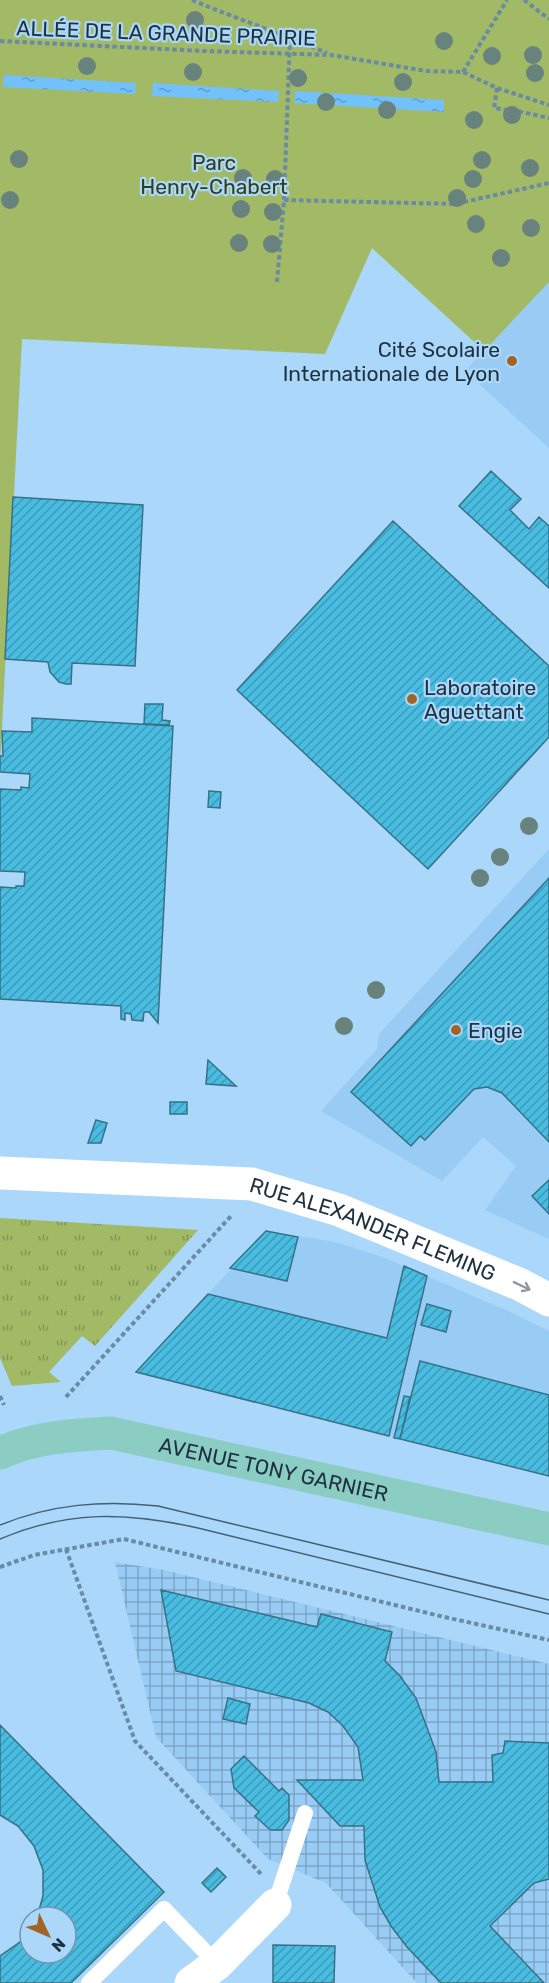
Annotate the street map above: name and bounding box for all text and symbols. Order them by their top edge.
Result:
street label: ALLÉE DE LA GRANDE PRAIRIE [16,15,316,51]
park label: Parc Henry-Chabert [140,150,288,199]
place label: Cité Scolaire Internationale de Lyon [283,337,500,386]
marker: Cité Scolaire Internationale de Lyon [505,354,519,368]
place label: Laboratoire Aguettant [424,675,536,724]
marker: Laboratoire Aguettant [405,692,419,706]
place label: Engie [468,1018,523,1043]
marker: Engie [449,1023,463,1037]
street label: RUE ALEXANDER FLEMING [247,1172,499,1286]
one-way arrow [513,1281,531,1293]
street label: AVENUE TONY GARNIER [157,1431,390,1506]
north arrow [18,1905,78,1965]
text: N [48,1934,69,1956]

